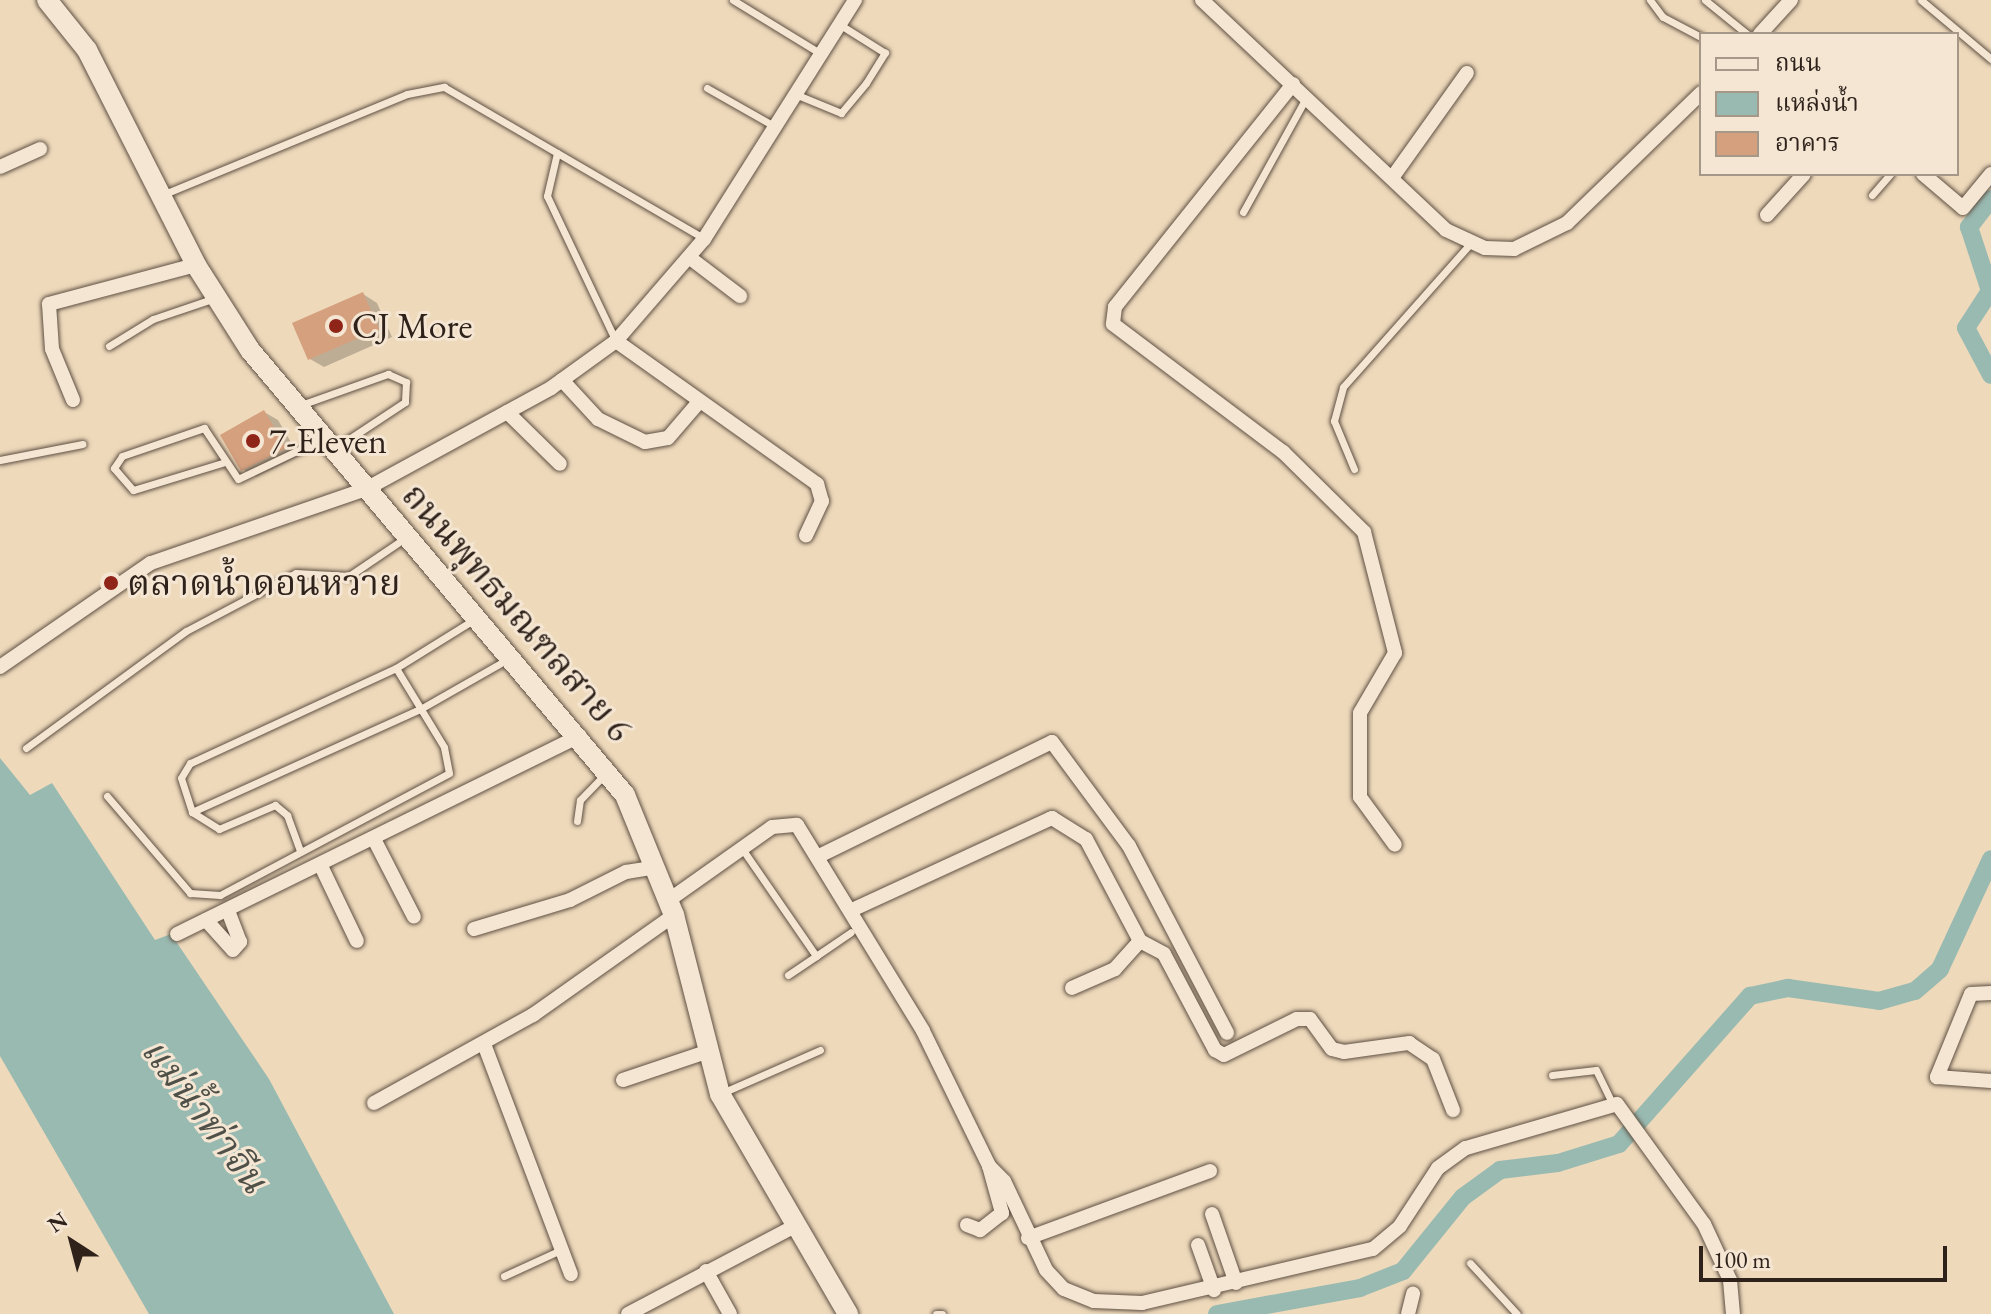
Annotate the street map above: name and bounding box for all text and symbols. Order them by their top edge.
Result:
legend [1699,32,1959,176]
text: ถนน [1775,47,1821,78]
text: แหล่งน้ำ [1775,87,1859,118]
text: อาคาร [1775,127,1840,158]
place label: CJ More [352,304,473,348]
marker: CJ More [327,317,345,335]
place label: 7-Eleven [269,419,387,463]
marker: 7-Eleven [244,432,262,450]
street label: ถนนพุทธมณฑลสาย 6 [393,474,641,750]
place label: ตลาดน้ำดอนหวาย [127,561,400,605]
marker: ตลาดน้ำดอนหวาย [102,574,120,592]
water label: แม่น้ำท่าจีน [132,1029,278,1201]
north arrow [32,1202,112,1282]
text: N [42,1205,73,1239]
scale bar [1703,1230,1951,1280]
text: 100 m [1713,1244,1771,1275]

